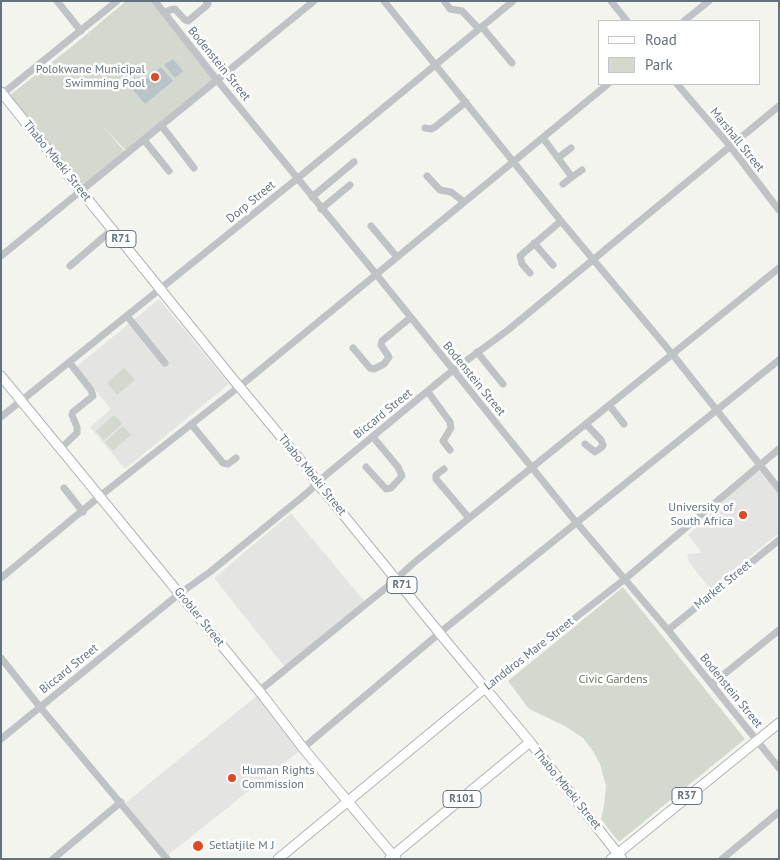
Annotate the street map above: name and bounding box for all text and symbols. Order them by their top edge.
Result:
legend [598,20,760,85]
street label: Bodenstein Street [185,24,253,104]
text: Road [645,30,677,49]
text: Park [645,55,673,74]
place label: Polokwane Municipal Swimming Pool [36,63,145,91]
marker: Polokwane Municipal Swimming Pool [149,71,161,83]
street label: Marshall Street [707,105,767,175]
street label: Thabo Mbeki Street [20,118,94,204]
street label: Dorp Street [224,178,278,226]
road number: R71 [106,230,136,248]
street label: Bodenstein Street [440,339,508,419]
street label: Biccard Street [351,386,415,442]
street label: Thabo Mbeki Street [275,432,349,518]
place label: University of South Africa [668,501,733,529]
marker: University of South Africa [737,509,749,521]
street label: Market Street [692,558,754,612]
road number: R71 [387,576,417,594]
street label: Grobler Street [171,585,227,649]
street label: Landdros Mare Street [481,615,577,693]
street label: Biccard Street [37,641,101,697]
street label: Bodenstein Street [697,651,765,731]
park label: Civic Gardens [578,673,648,687]
street label: Thabo Mbeki Street [530,746,604,832]
place label: Human Rights Commission [242,764,314,792]
marker: Human Rights Commission [226,772,238,784]
road number: R37 [672,788,702,804]
road number: R101 [443,791,481,808]
marker: Setlatjile M J [191,839,205,853]
place label: Setlatjile M J [209,839,274,853]

